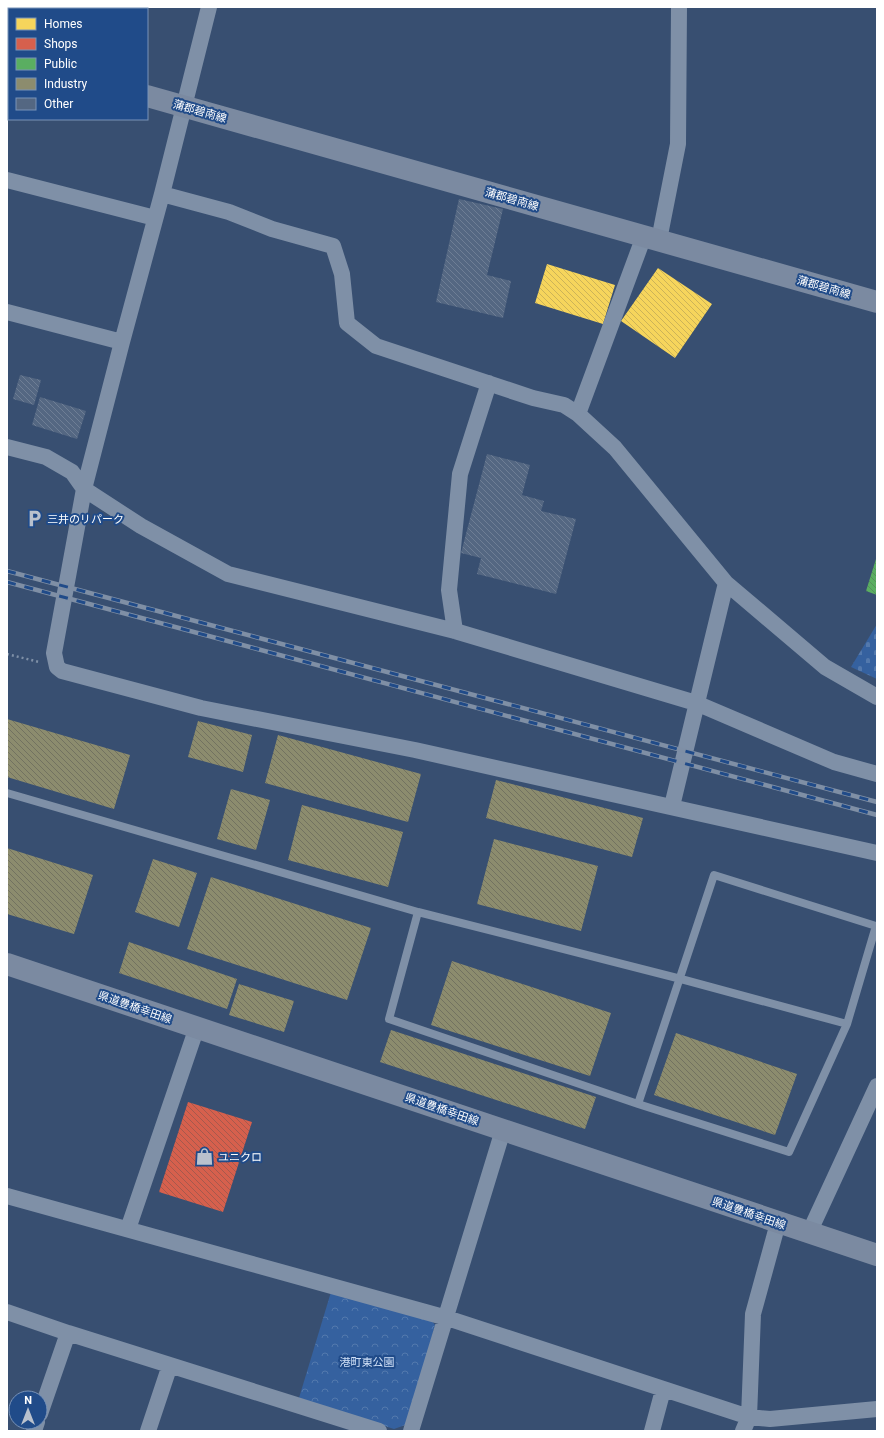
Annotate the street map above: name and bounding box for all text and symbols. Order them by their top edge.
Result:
legend [8,8,148,120]
text: Homes [44,17,82,31]
text: Shops [44,37,78,51]
text: Public [44,57,77,71]
text: Industry [44,77,88,91]
text: Other [44,97,73,111]
street label: 蒲郡碧南線 [172,98,228,125]
street label: 蒲郡碧南線 [484,186,540,213]
street label: 蒲郡碧南線 [796,274,852,301]
parking icon: 三井のリパーク [24,509,44,529]
place label: 三井のリパーク [47,513,124,526]
street label: 県道豊橋幸田線 [96,989,173,1026]
street label: 県道豊橋幸田線 [403,1091,480,1128]
shop icon: ユニクロ [195,1147,215,1167]
place label: ユニクロ [218,1151,262,1164]
street label: 県道豊橋幸田線 [710,1195,787,1232]
park label: 港町東公園 [340,1356,395,1369]
north arrow [8,1390,48,1430]
text: N [24,1394,32,1407]

